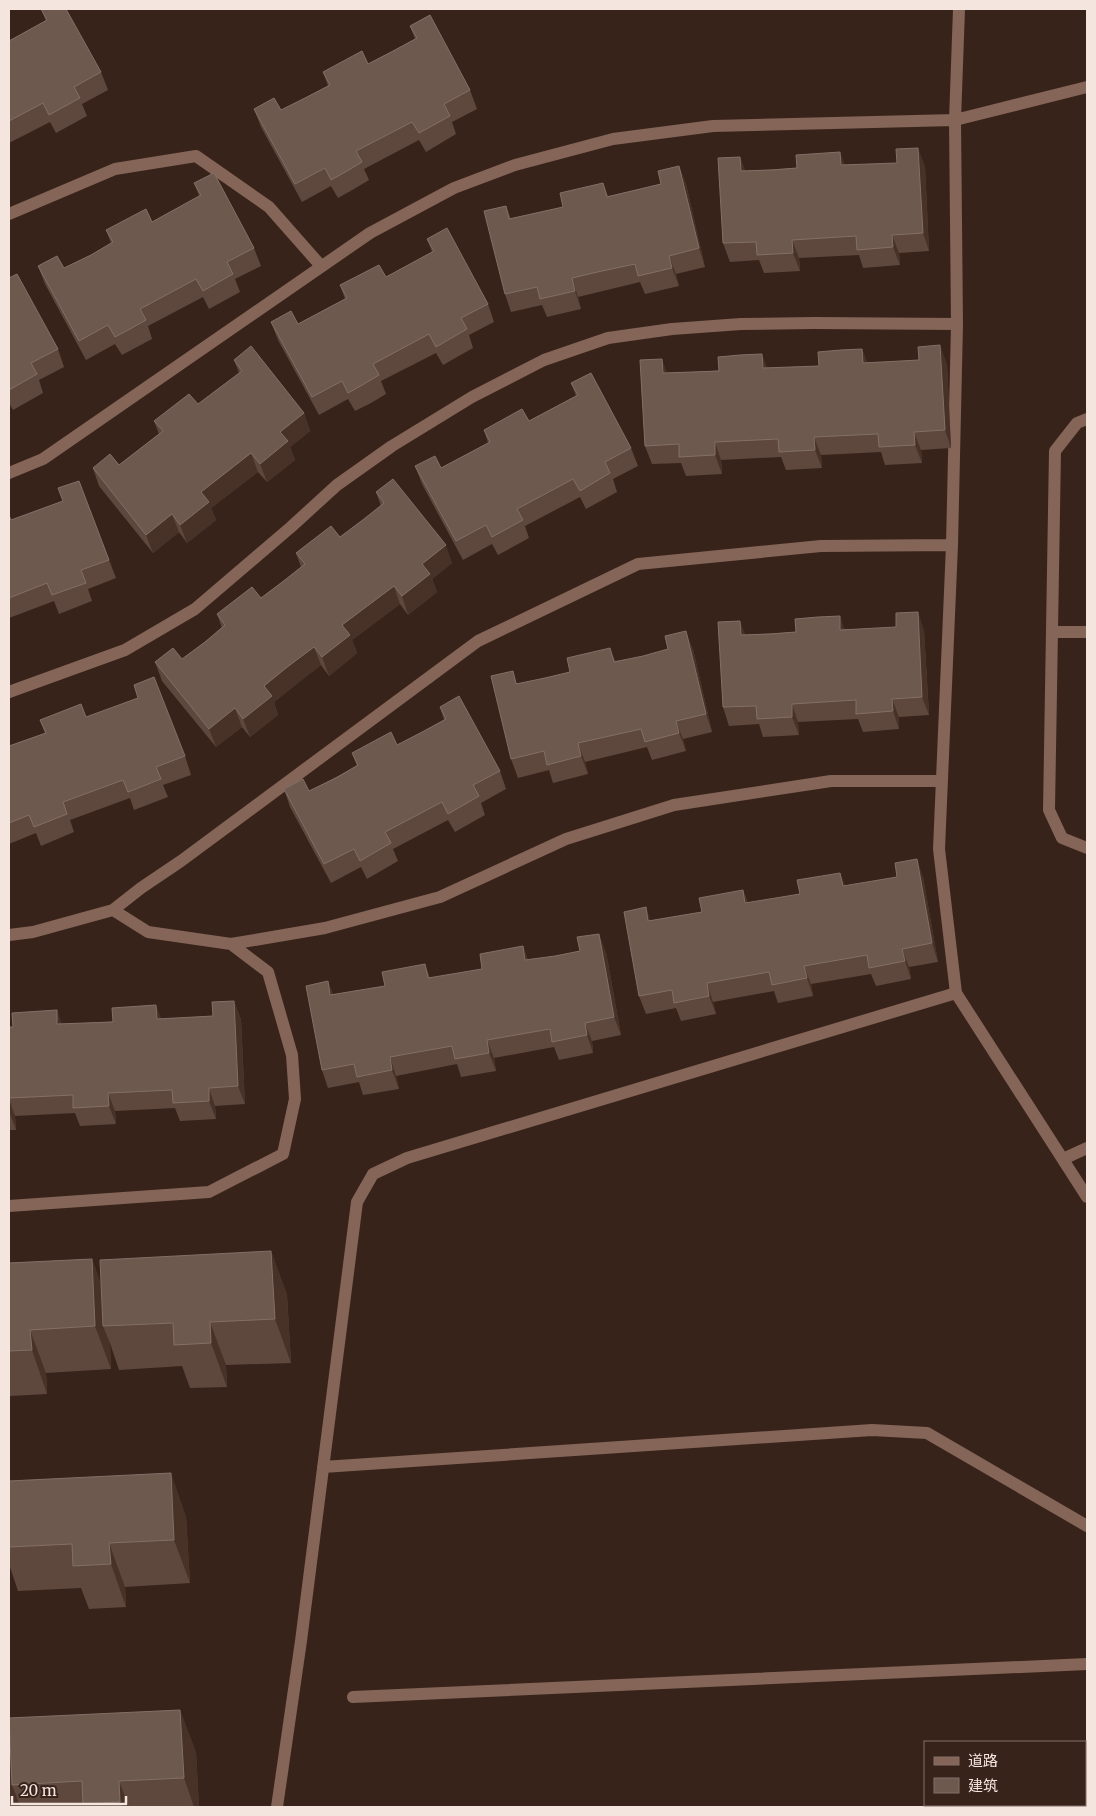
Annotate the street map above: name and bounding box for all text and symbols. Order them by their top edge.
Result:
legend [924,1741,1086,1806]
text: 道路 [968,1751,998,1770]
scale bar [12,1774,126,1806]
text: 建筑 [968,1776,998,1795]
text: 20 m [20,1781,57,1800]

